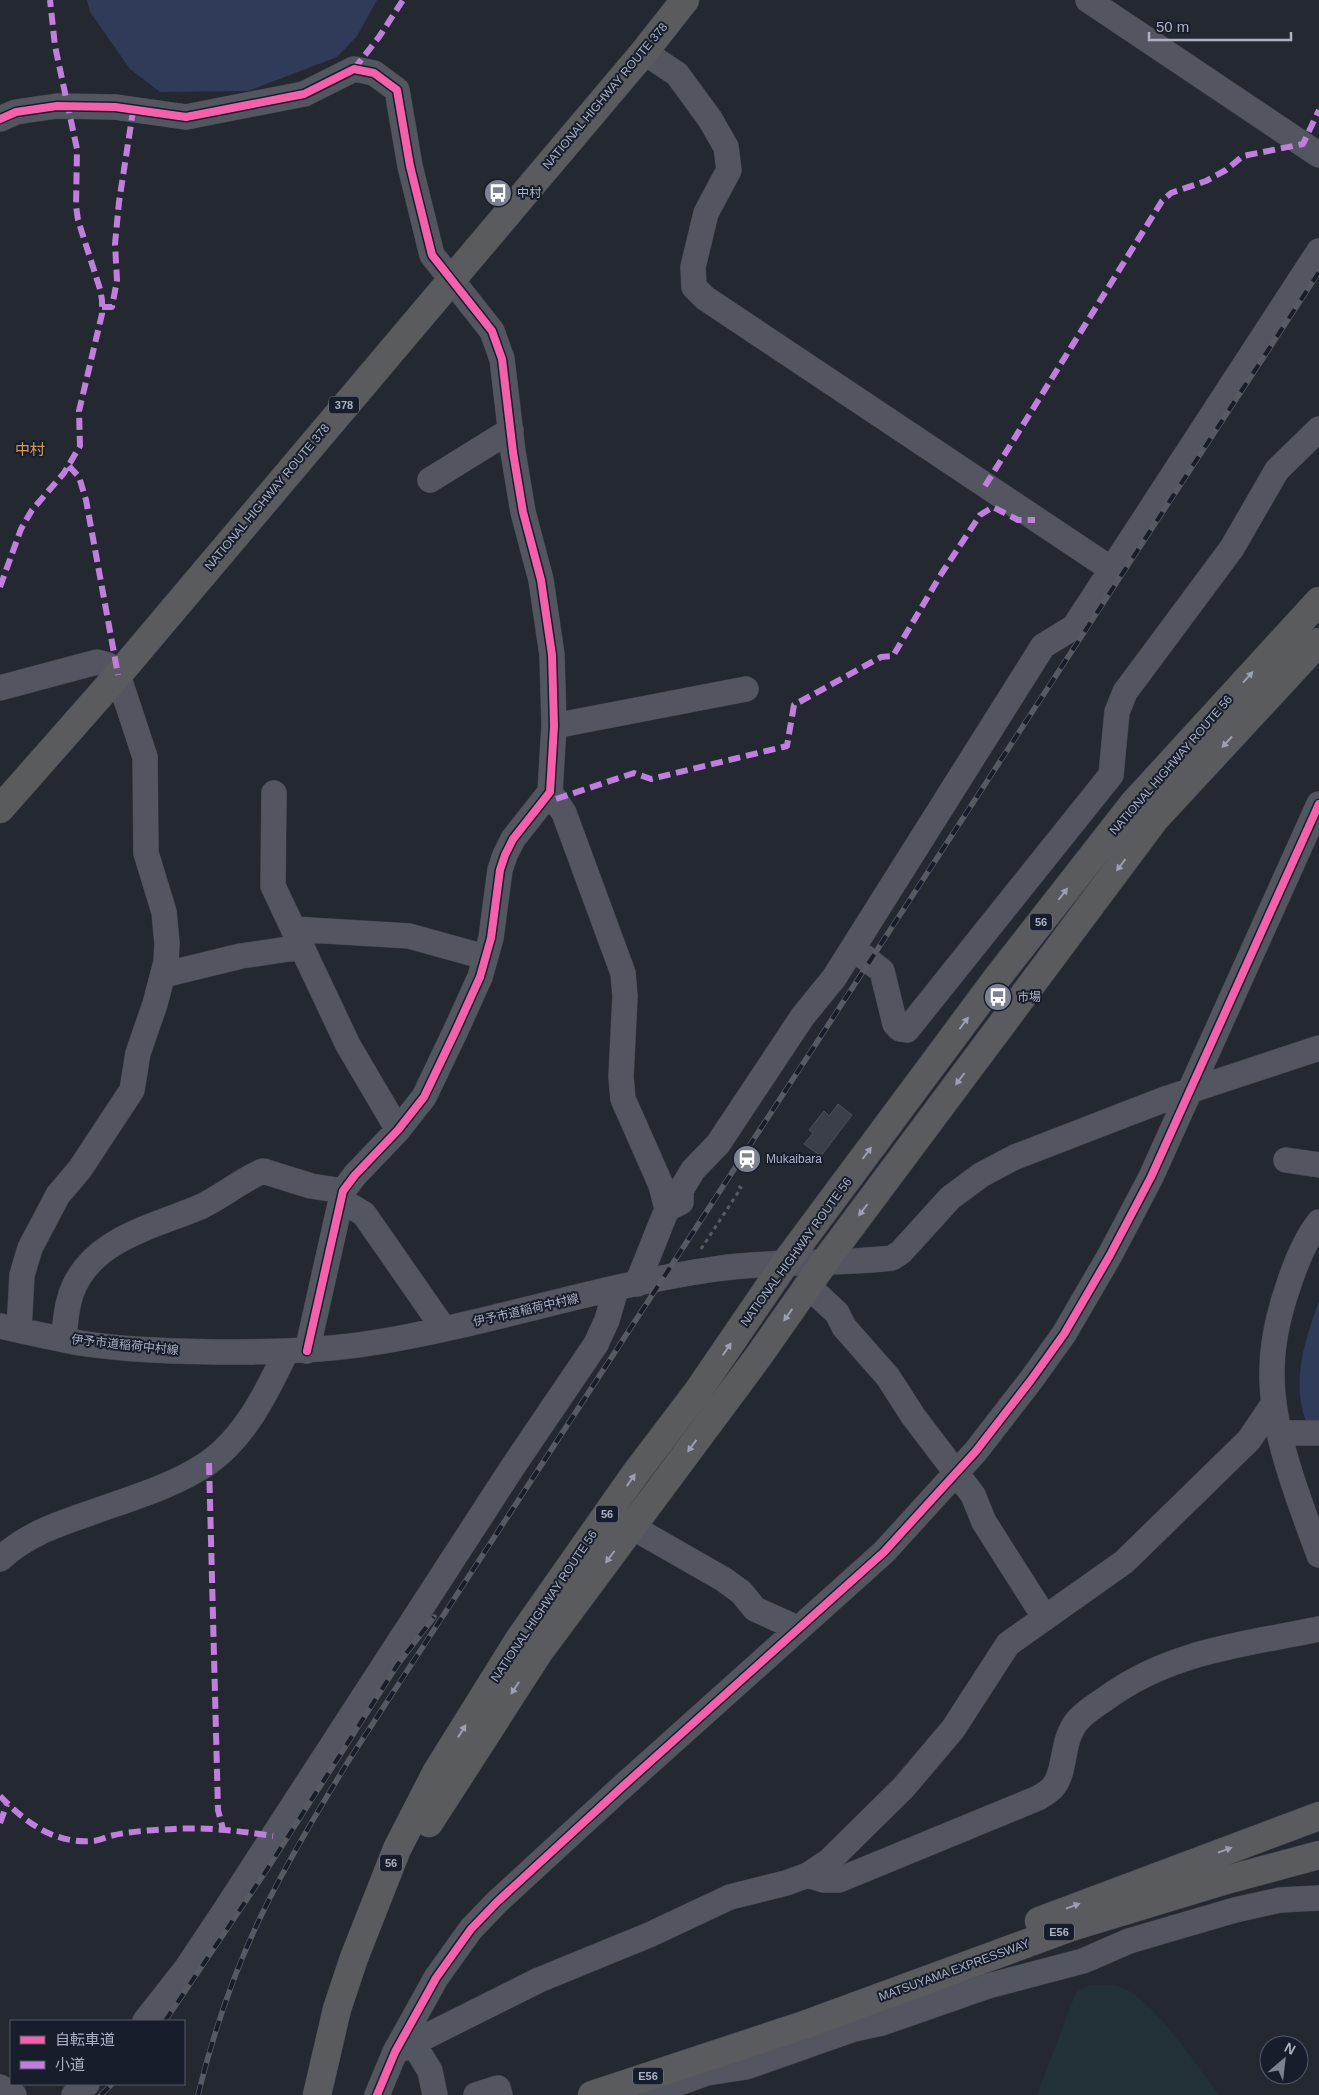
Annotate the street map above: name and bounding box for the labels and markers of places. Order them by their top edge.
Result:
bus stop icon: 中村 [483,178,513,208]
place label: 中村 [517,186,542,200]
bus stop icon: 市場 [983,982,1013,1012]
place label: 市場 [1017,990,1041,1004]
station icon: Mukaibara [732,1144,762,1174]
place label: Mukaibara [766,1152,822,1166]

